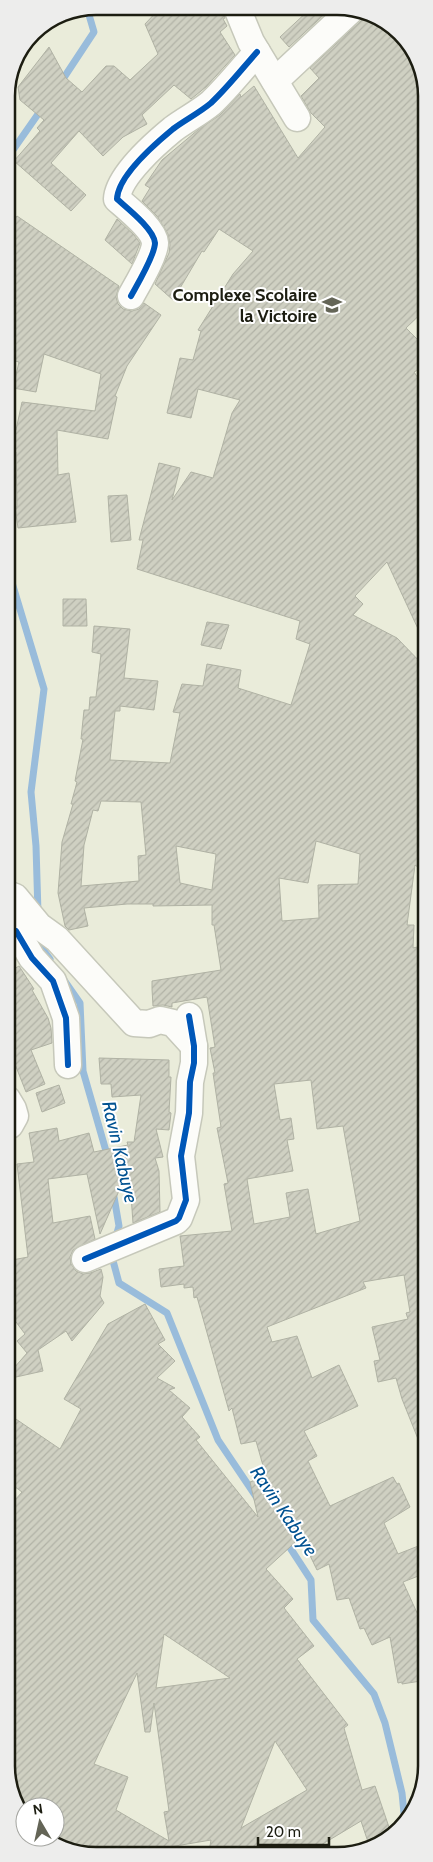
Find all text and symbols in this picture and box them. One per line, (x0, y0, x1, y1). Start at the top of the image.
place label: Complexe Scolaire la Victoire (172, 284, 317, 327)
school or university icon: Complexe Scolaire la Victoire (321, 294, 343, 316)
water label: Ravin Kabuye (97, 1099, 143, 1205)
water label: Ravin Kabuye (245, 1462, 323, 1561)
north arrow (15, 1797, 65, 1847)
text: N (32, 1799, 44, 1819)
scale bar (258, 1814, 329, 1846)
text: 20 m (266, 1823, 301, 1841)

